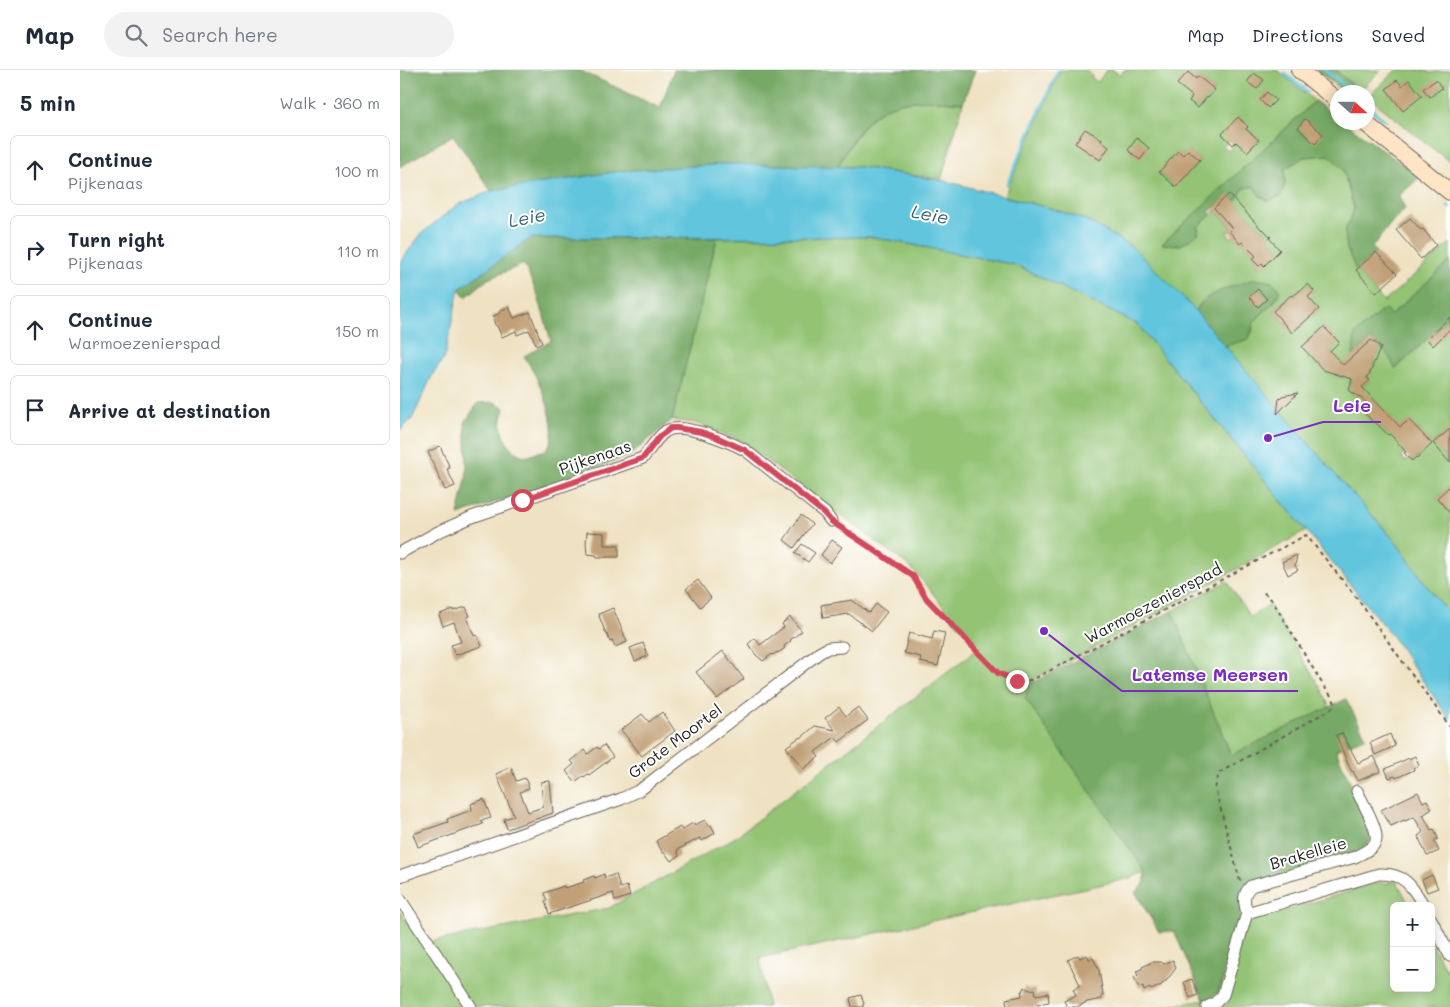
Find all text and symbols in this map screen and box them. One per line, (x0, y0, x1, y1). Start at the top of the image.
search box (104, 12, 454, 57)
text: Map (25, 19, 74, 50)
icon: search (122, 21, 150, 49)
text: Search here (162, 22, 278, 47)
text: Map (1187, 23, 1224, 47)
text: Directions (1252, 23, 1344, 47)
text: Saved (1372, 23, 1425, 47)
north arrow (1330, 85, 1375, 130)
text: 5 min (20, 89, 76, 116)
text: Walk · 360 m (279, 92, 380, 113)
text: Continue (68, 147, 153, 172)
icon: ahead (21, 156, 49, 184)
text: 100 m (334, 160, 379, 181)
text: Pijkenaas (68, 172, 143, 193)
water label: Leie (910, 199, 951, 229)
water label: Leie (506, 202, 547, 232)
text: Turn right (68, 227, 165, 252)
icon: right (21, 236, 49, 264)
text: 110 m (337, 240, 379, 261)
text: Pijkenaas (68, 252, 143, 273)
text: Continue (68, 307, 153, 332)
icon: ahead (21, 316, 49, 344)
text: 150 m (335, 320, 379, 341)
text: Warmoezenierspad (68, 332, 220, 353)
callout: Leie (1323, 389, 1381, 422)
text: Leie (1333, 393, 1371, 417)
icon: arrive (21, 396, 49, 424)
text: Arrive at destination (68, 398, 271, 423)
street label: Pijkenaas (556, 434, 634, 479)
route start (511, 489, 534, 512)
street label: Warmoezenierspad (1081, 558, 1225, 648)
callout: Latemse Meersen (1122, 658, 1298, 691)
text: Latemse Meersen (1132, 662, 1288, 686)
route end (1006, 670, 1029, 693)
street label: Grote Moortel (624, 698, 726, 783)
street label: Brakelleie (1267, 832, 1349, 874)
map controls (1390, 902, 1435, 992)
button: + (1390, 902, 1435, 947)
button: − (1390, 947, 1435, 992)

